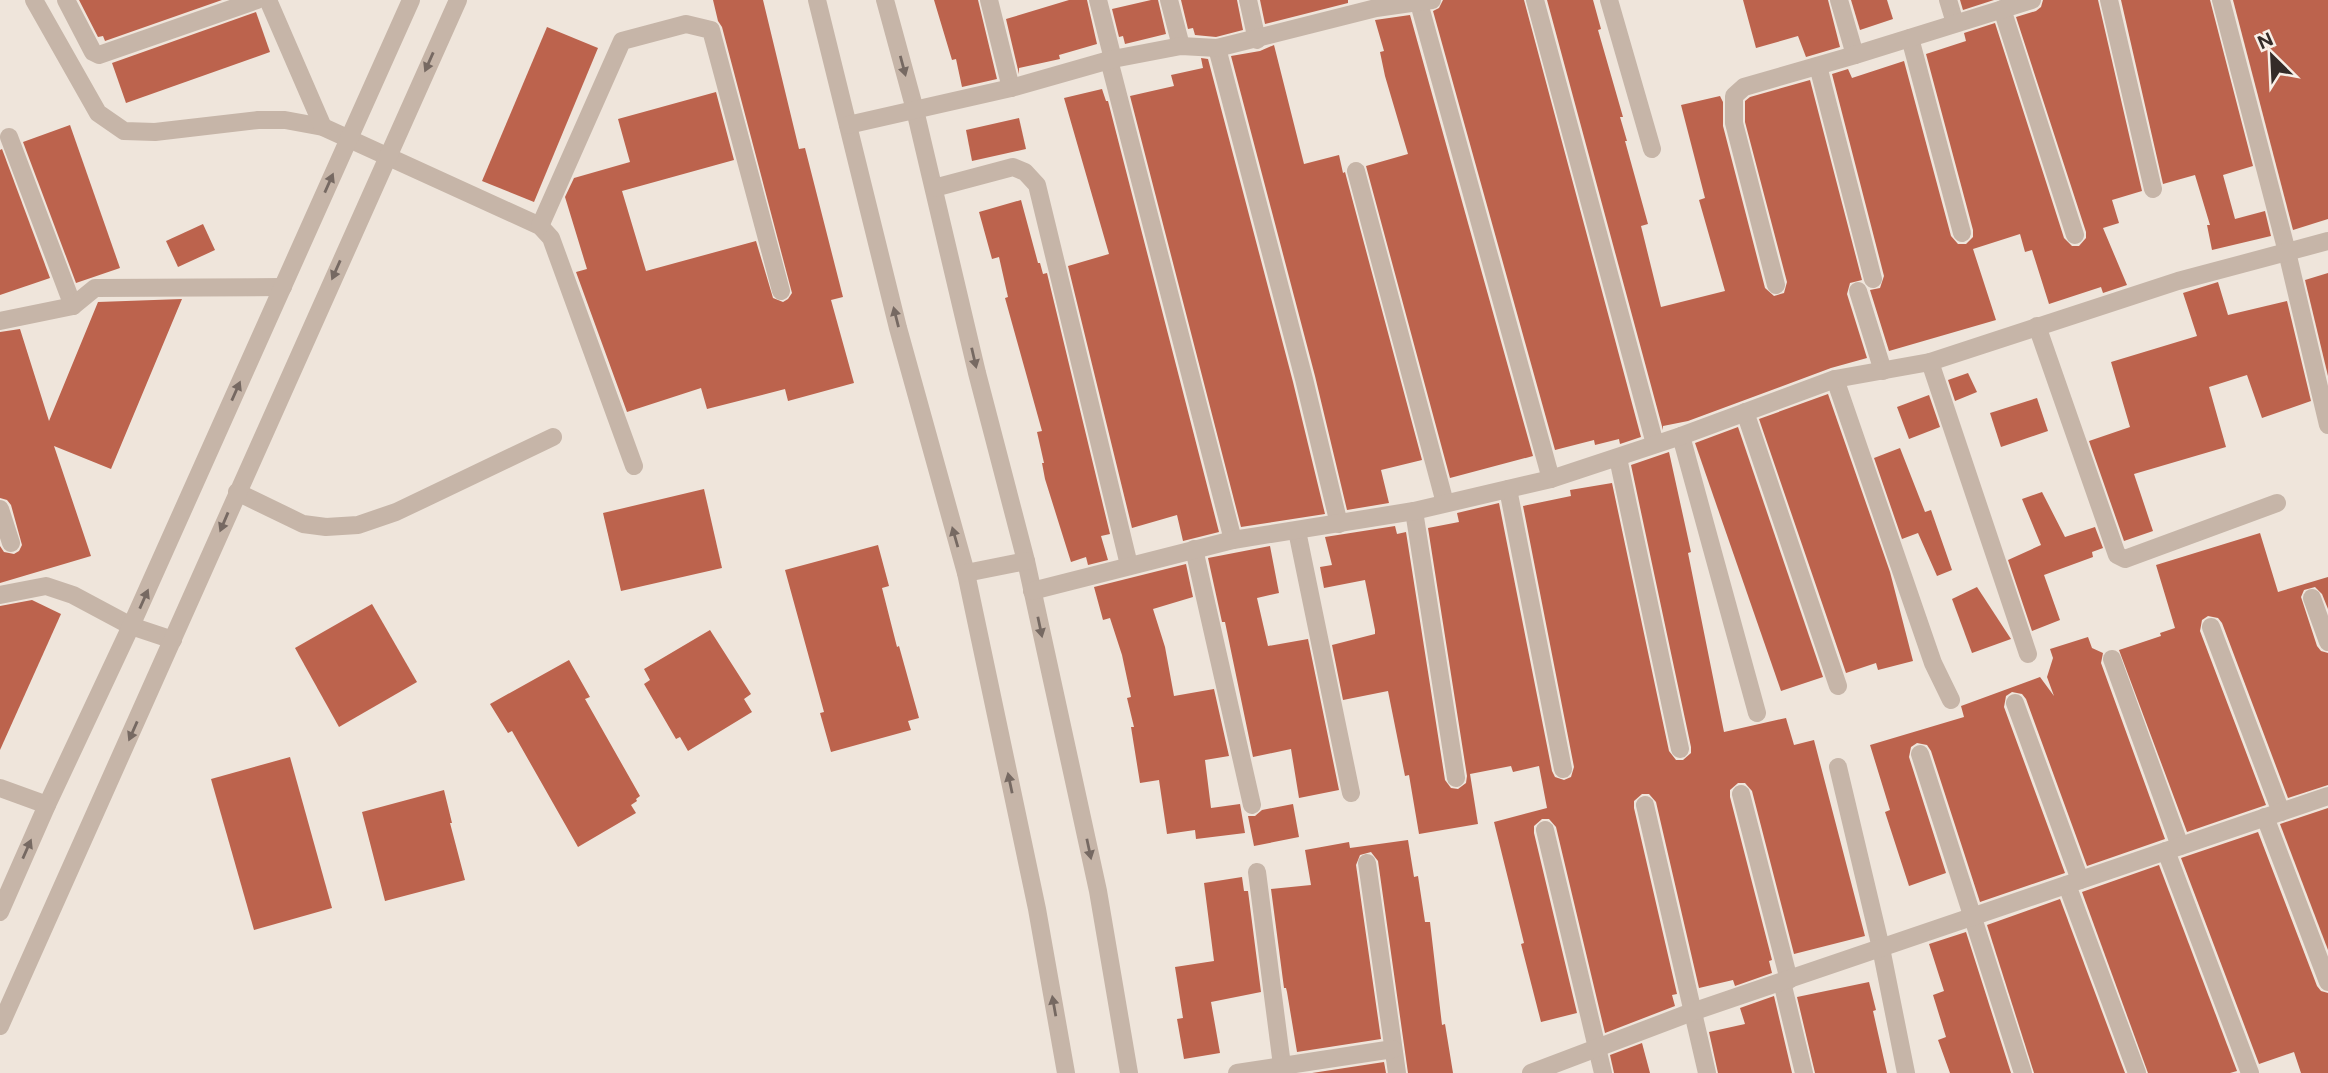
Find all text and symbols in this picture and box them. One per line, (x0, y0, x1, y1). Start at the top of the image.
north arrow (2237, 21, 2307, 91)
text: N (2254, 27, 2277, 54)
one-way arrow (423, 52, 435, 72)
one-way arrow (898, 55, 909, 77)
one-way arrow (323, 173, 335, 193)
one-way arrow (330, 259, 341, 280)
one-way arrow (890, 306, 901, 328)
one-way arrow (968, 347, 979, 369)
one-way arrow (230, 381, 242, 401)
one-way arrow (218, 512, 229, 533)
one-way arrow (950, 526, 960, 547)
one-way arrow (139, 588, 150, 609)
one-way arrow (1035, 616, 1046, 638)
one-way arrow (127, 721, 139, 741)
one-way arrow (1004, 772, 1015, 794)
one-way arrow (1084, 838, 1095, 860)
one-way arrow (22, 839, 33, 860)
one-way arrow (1048, 995, 1059, 1017)

